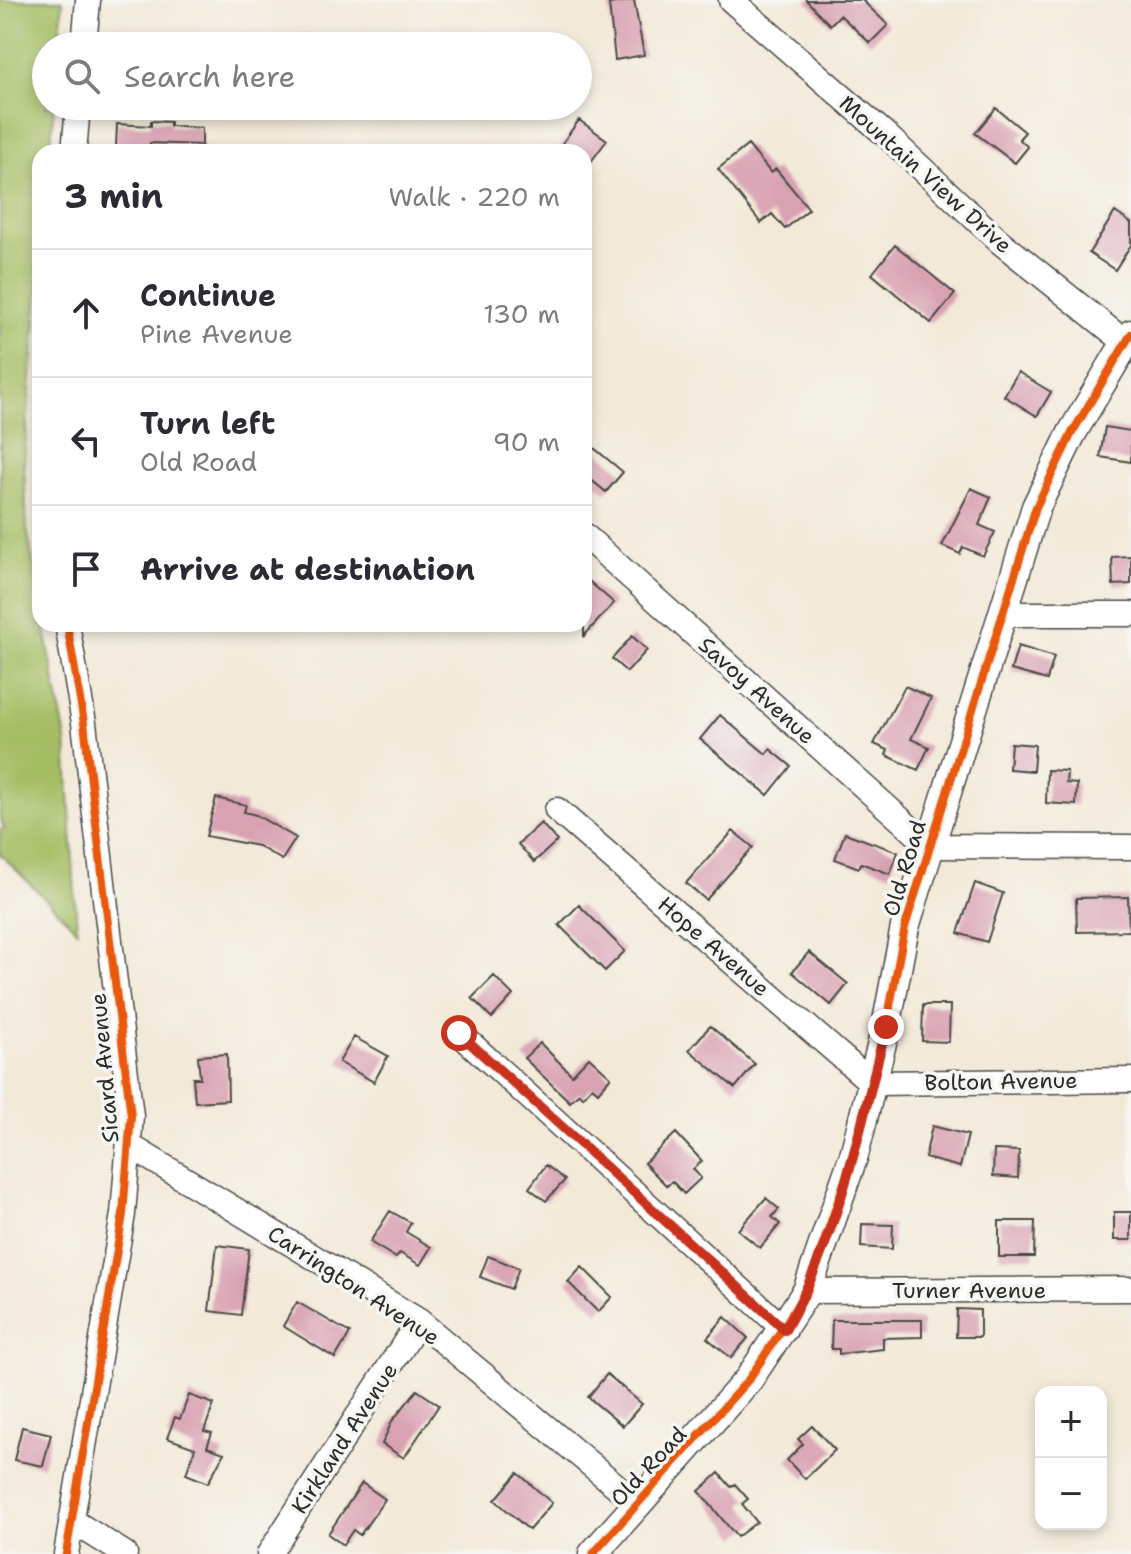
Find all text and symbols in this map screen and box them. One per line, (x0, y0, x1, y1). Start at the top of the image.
search box (32, 32, 592, 120)
icon: search (60, 54, 104, 98)
text: Search here (124, 56, 295, 97)
street label: Mountain View Drive (833, 89, 1018, 260)
text: 3 min (64, 173, 163, 219)
text: Walk · 220 m (388, 179, 560, 214)
text: Continue (140, 275, 276, 316)
icon: ahead (64, 291, 108, 335)
text: 130 m (483, 296, 560, 331)
text: Pine Avenue (140, 316, 293, 351)
text: Turn left (140, 403, 275, 444)
icon: left (64, 419, 108, 463)
text: 90 m (493, 424, 560, 459)
text: Old Road (140, 444, 257, 479)
icon: arrive (64, 547, 108, 591)
text: Arrive at destination (140, 549, 475, 590)
street label: Savoy Avenue (692, 630, 821, 750)
street label: Old Road (876, 816, 933, 920)
street label: Hope Avenue (652, 890, 776, 1003)
street label: Sicard Avenue (83, 992, 126, 1144)
route end (868, 1009, 904, 1045)
route start (441, 1015, 477, 1051)
street label: Bolton Avenue (924, 1066, 1078, 1097)
street label: Carrington Avenue (262, 1219, 445, 1352)
street label: Turner Avenue (892, 1276, 1046, 1305)
street label: Kirkland Avenue (285, 1357, 404, 1519)
map controls (1035, 1386, 1107, 1530)
button: + (1035, 1386, 1107, 1458)
street label: Old Road (604, 1420, 693, 1512)
button: − (1035, 1458, 1107, 1530)

